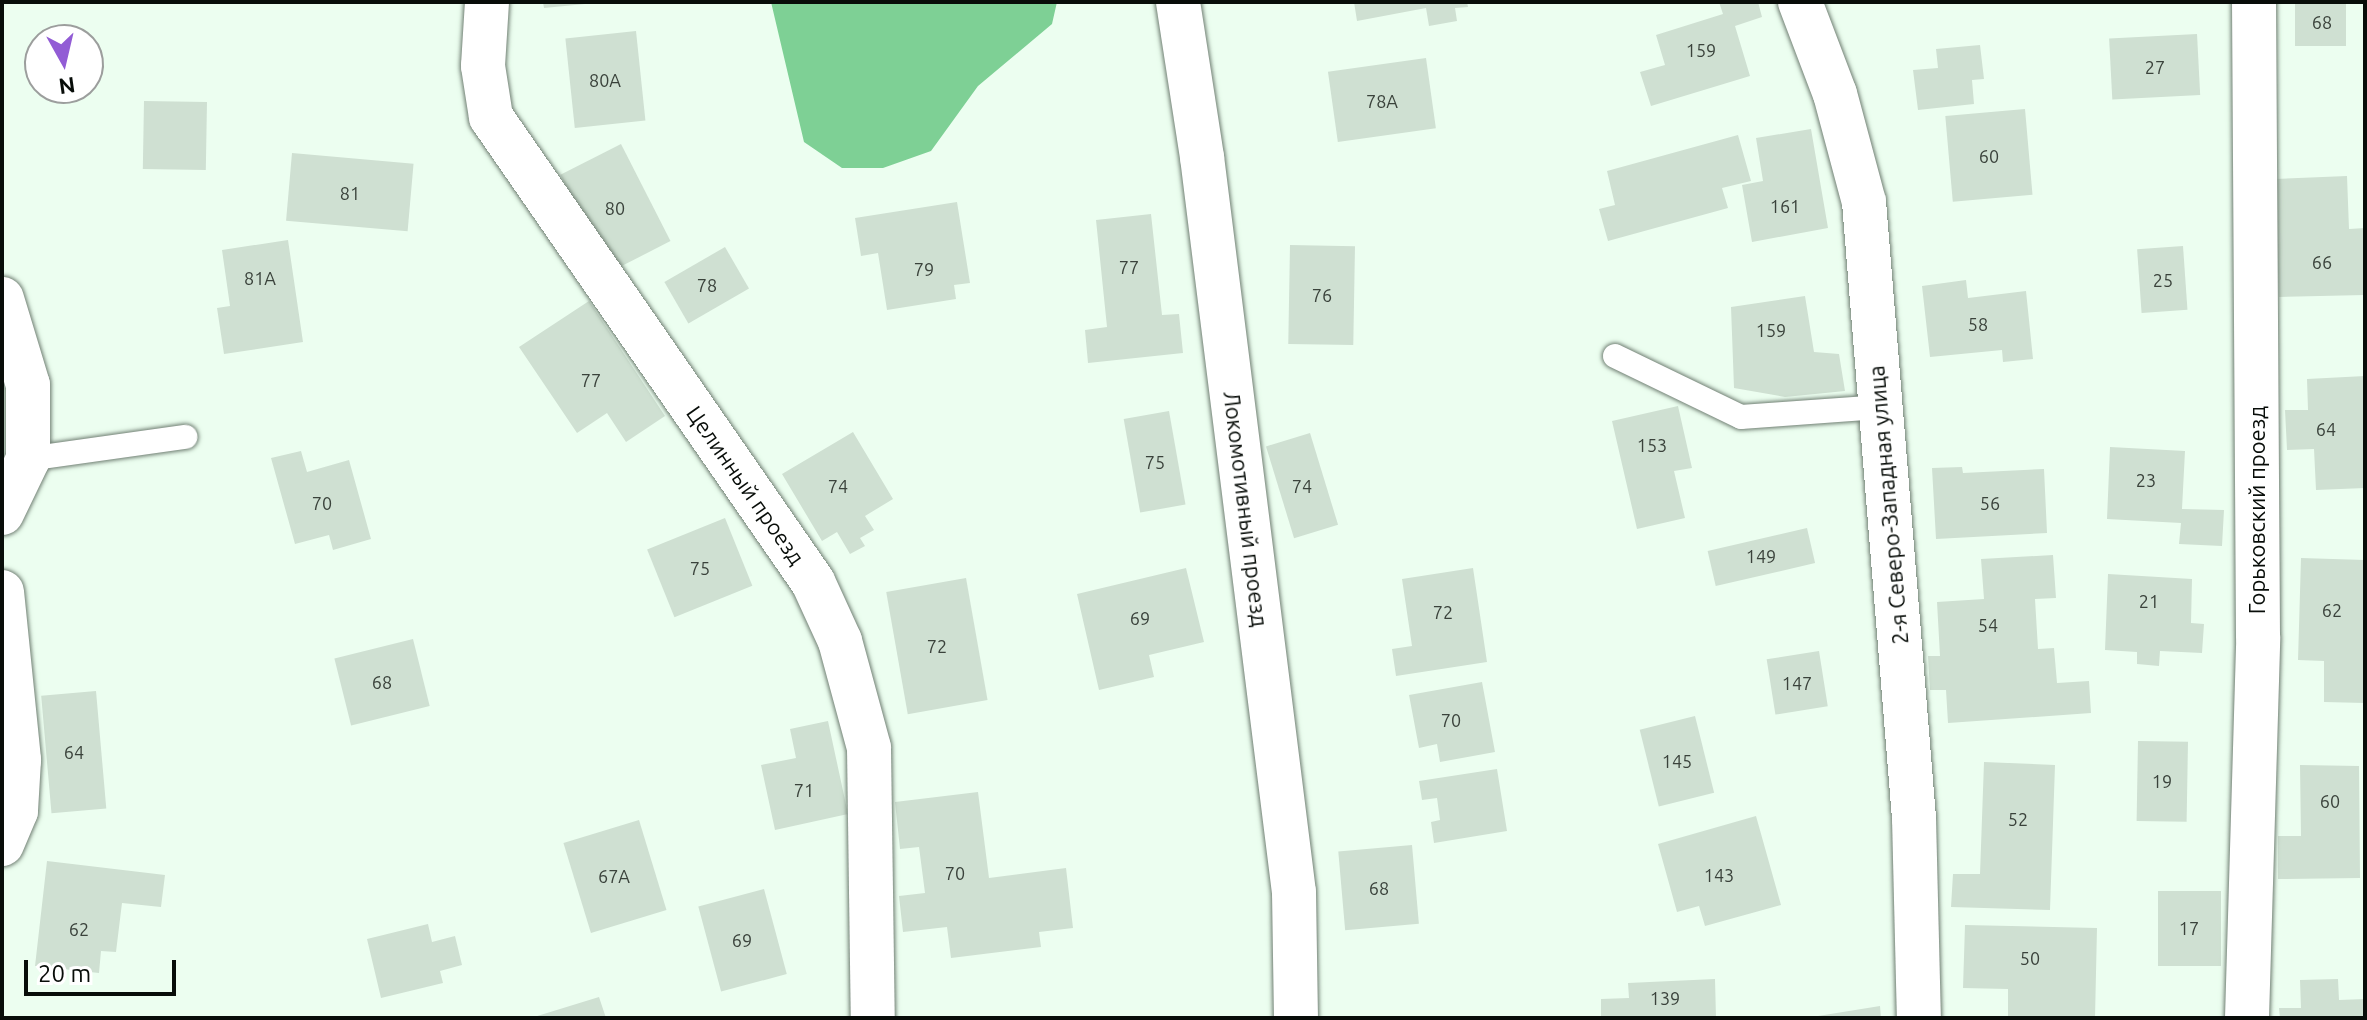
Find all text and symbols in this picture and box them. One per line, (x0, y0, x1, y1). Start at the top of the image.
house number: 68 (2312, 11, 2332, 33)
north arrow (24, 24, 104, 104)
house number: 159 (1686, 39, 1716, 61)
house number: 27 (2145, 56, 2165, 78)
house number: 80А (589, 69, 621, 91)
text: N (57, 73, 77, 100)
house number: 78А (1366, 90, 1398, 112)
house number: 60 (1979, 145, 1999, 167)
house number: 81 (340, 182, 360, 204)
house number: 161 (1770, 195, 1800, 217)
house number: 80 (605, 197, 625, 219)
house number: 66 (2312, 251, 2332, 273)
house number: 77 (1119, 256, 1139, 278)
house number: 79 (914, 258, 934, 280)
house number: 81А (244, 267, 276, 289)
house number: 25 (2153, 269, 2173, 291)
house number: 78 (697, 274, 717, 296)
house number: 76 (1312, 284, 1332, 306)
house number: 58 (1968, 313, 1988, 335)
house number: 159 (1756, 319, 1786, 341)
street label: 2-я Северо-Западная улица (1863, 364, 1913, 646)
house number: 77 (581, 369, 601, 391)
street label: Локомотивный проезд (1218, 390, 1274, 628)
street label: Целинный проезд (681, 401, 811, 569)
street label: Горьковский проезд (2244, 406, 2270, 614)
house number: 64 (2316, 418, 2336, 440)
house number: 153 (1637, 434, 1667, 456)
house number: 75 (1145, 451, 1165, 473)
house number: 23 (2136, 469, 2156, 491)
house number: 74 (828, 475, 848, 497)
house number: 74 (1292, 475, 1312, 497)
house number: 70 (312, 492, 332, 514)
house number: 56 (1980, 492, 2000, 514)
house number: 149 (1746, 545, 1776, 567)
house number: 75 (690, 557, 710, 579)
house number: 21 (2139, 590, 2159, 612)
house number: 62 (2322, 599, 2342, 621)
house number: 72 (1433, 601, 1453, 623)
house number: 69 (1130, 607, 1150, 629)
house number: 54 (1978, 614, 1998, 636)
house number: 72 (927, 635, 947, 657)
house number: 68 (372, 671, 392, 693)
house number: 147 (1782, 672, 1812, 694)
house number: 70 (1441, 709, 1461, 731)
house number: 64 (64, 741, 84, 763)
house number: 145 (1662, 750, 1692, 772)
house number: 19 (2152, 770, 2172, 792)
house number: 71 (794, 779, 814, 801)
house number: 60 (2320, 790, 2340, 812)
house number: 52 (2008, 808, 2028, 830)
house number: 70 (945, 862, 965, 884)
house number: 143 (1704, 864, 1734, 886)
house number: 67А (598, 865, 630, 887)
house number: 68 (1369, 877, 1389, 899)
house number: 17 (2179, 917, 2199, 939)
house number: 62 (69, 918, 89, 940)
house number: 69 (732, 929, 752, 951)
scale bar (28, 944, 180, 994)
house number: 50 (2020, 947, 2040, 969)
text: 20 m (38, 960, 91, 987)
house number: 139 (1650, 987, 1680, 1009)

